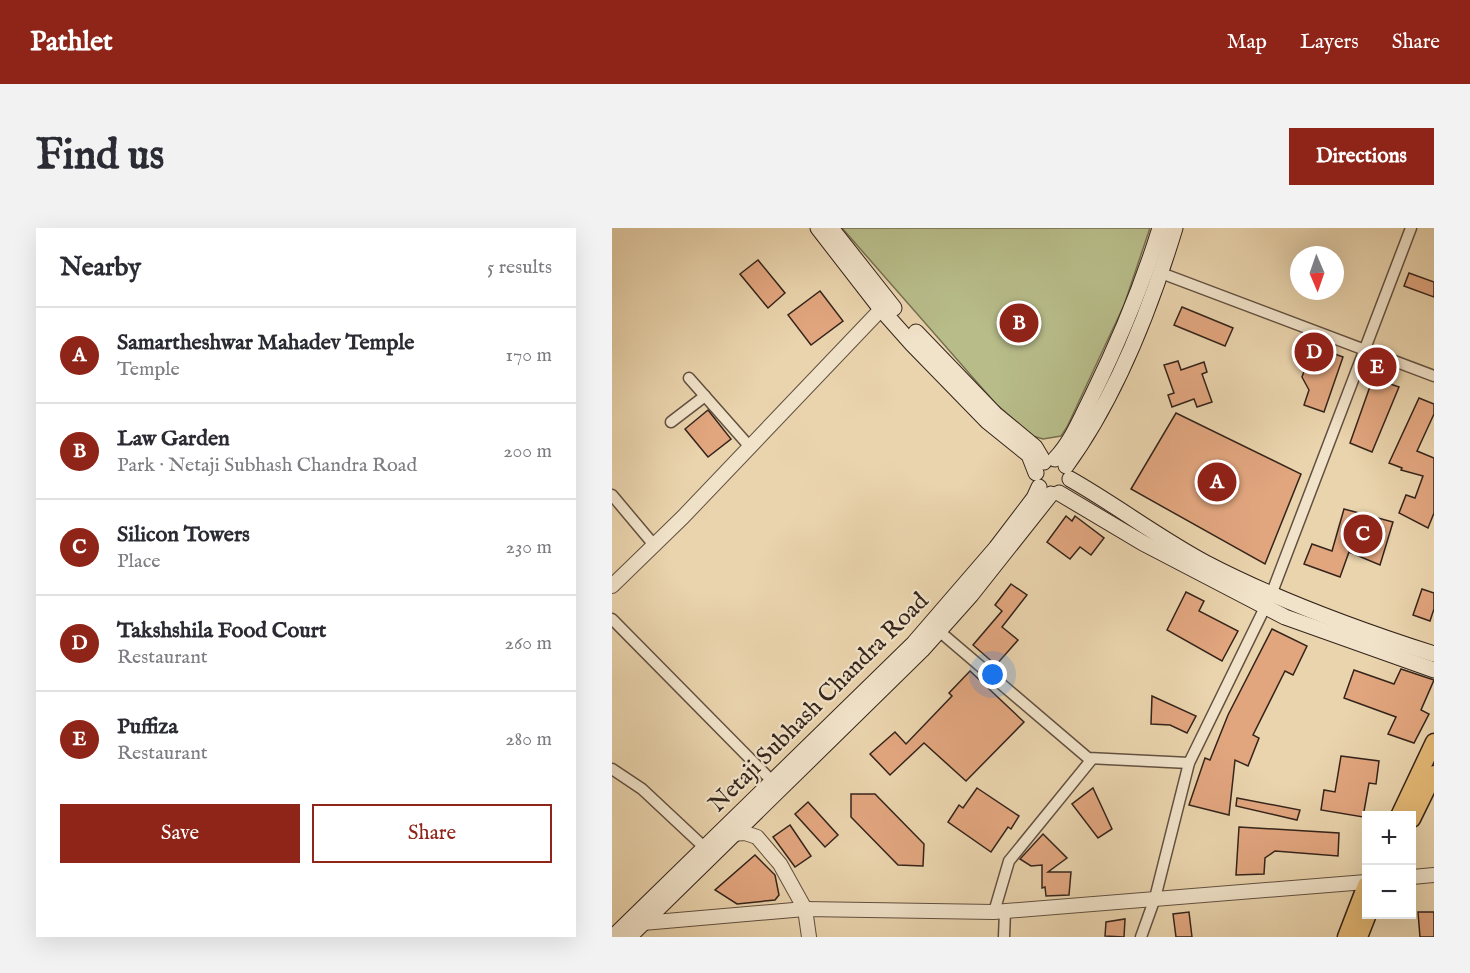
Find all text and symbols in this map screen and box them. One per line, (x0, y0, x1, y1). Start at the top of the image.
text: Pathlet (30, 25, 113, 60)
text: Map (1227, 29, 1267, 56)
text: Layers (1300, 29, 1359, 56)
text: Share (1392, 29, 1440, 56)
button: Directions (1289, 128, 1434, 185)
text: Find us (36, 130, 164, 183)
north arrow (1290, 246, 1344, 300)
text: Nearby (60, 251, 141, 284)
text: 5 results (487, 255, 552, 280)
pin: B (1000, 300, 1038, 346)
text: Samartheshwar Mahadev Temple (117, 329, 414, 357)
pin: D (1294, 330, 1334, 374)
text: A (73, 343, 86, 368)
text: 170 m (506, 343, 552, 368)
pin: E (1358, 344, 1396, 390)
text: Temple (117, 357, 180, 382)
text: Law Garden (117, 425, 230, 453)
text: B (73, 439, 86, 464)
text: 200 m (503, 439, 552, 464)
text: Park · Netaji Subhash Chandra Road (117, 453, 417, 478)
pin: A (1198, 460, 1236, 504)
pin: C (1344, 512, 1383, 556)
text: Silicon Towers (117, 521, 250, 549)
text: C (72, 535, 87, 560)
text: 230 m (506, 535, 552, 560)
text: Place (117, 549, 160, 574)
street label: Netaji Subhash Chandra Road (702, 586, 936, 820)
text: Takshshila Food Court (117, 617, 326, 645)
text: D (71, 631, 88, 656)
text: 260 m (505, 631, 552, 656)
text: Restaurant (117, 645, 208, 670)
your location (978, 660, 1007, 689)
text: Puffiza (117, 713, 178, 741)
text: E (73, 727, 86, 752)
text: 280 m (505, 727, 552, 752)
text: Restaurant (117, 741, 208, 766)
button: Save (60, 804, 300, 863)
button: Share (312, 804, 552, 863)
map controls (1362, 811, 1416, 919)
button: + (1362, 811, 1416, 865)
button: − (1362, 865, 1416, 919)

